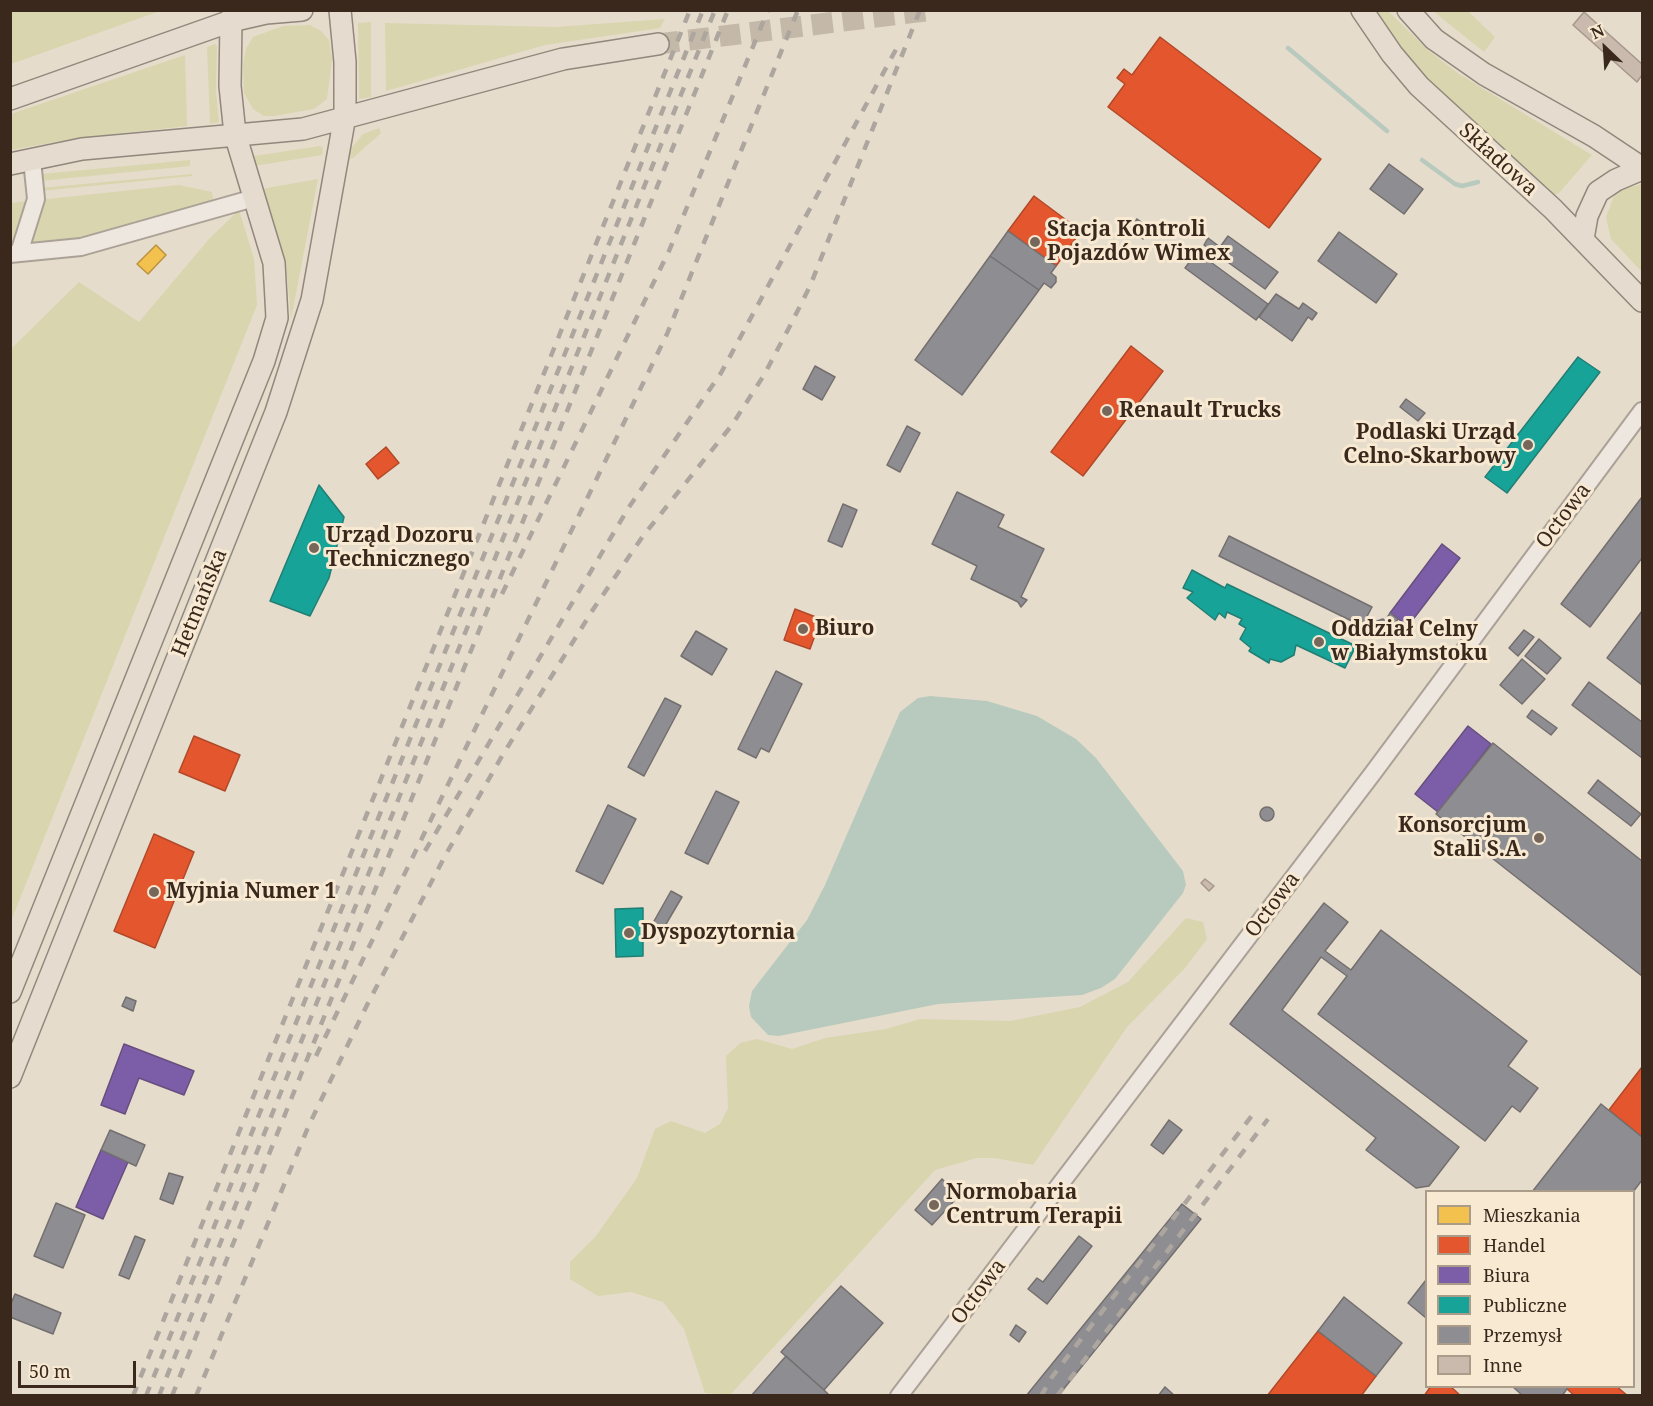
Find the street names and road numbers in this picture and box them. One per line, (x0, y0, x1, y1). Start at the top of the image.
street label: Składowa (1453, 118, 1543, 202)
street label: Octowa (1531, 478, 1597, 554)
street label: Hetmańska (167, 545, 233, 661)
street label: Octowa (1240, 867, 1306, 943)
street label: Octowa (946, 1254, 1012, 1330)

